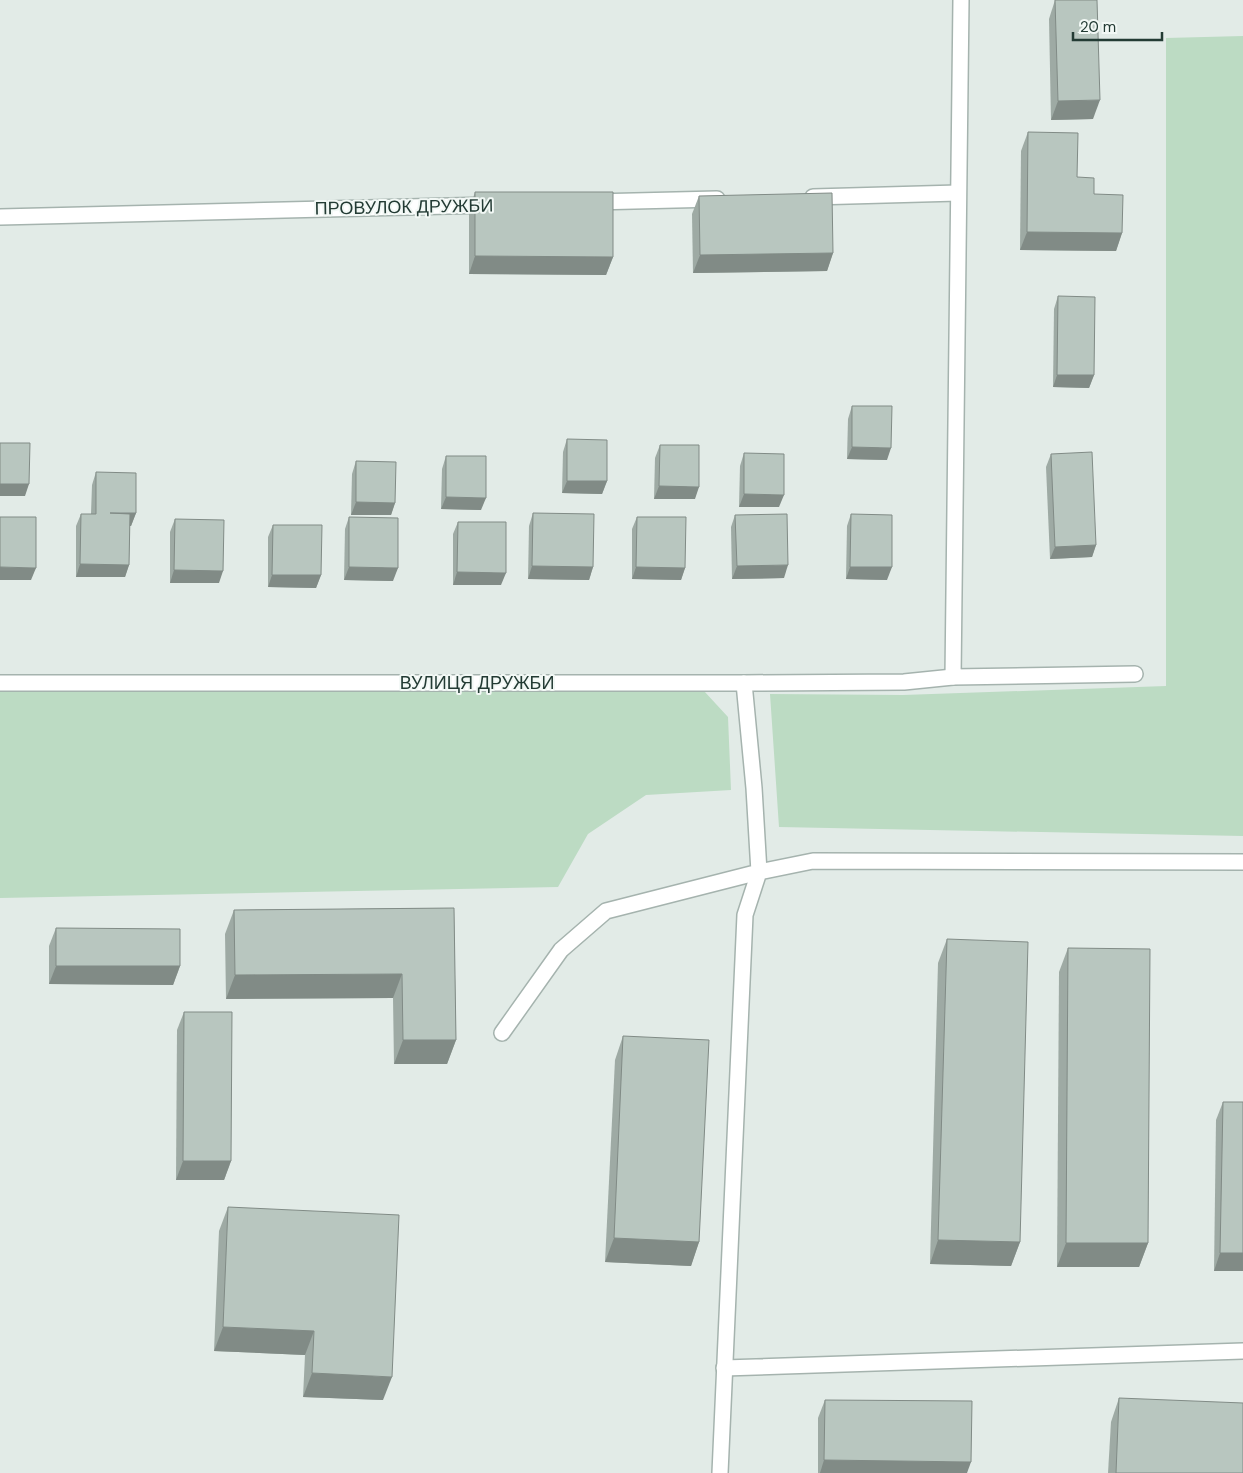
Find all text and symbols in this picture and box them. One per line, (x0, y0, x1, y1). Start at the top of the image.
scale bar (1073, 10, 1162, 42)
text: 20 m (1080, 17, 1116, 37)
street label: ПРОВУЛОК ДРУЖБИ (315, 193, 493, 221)
street label: ВУЛИЦЯ ДРУЖБИ (400, 671, 554, 695)

